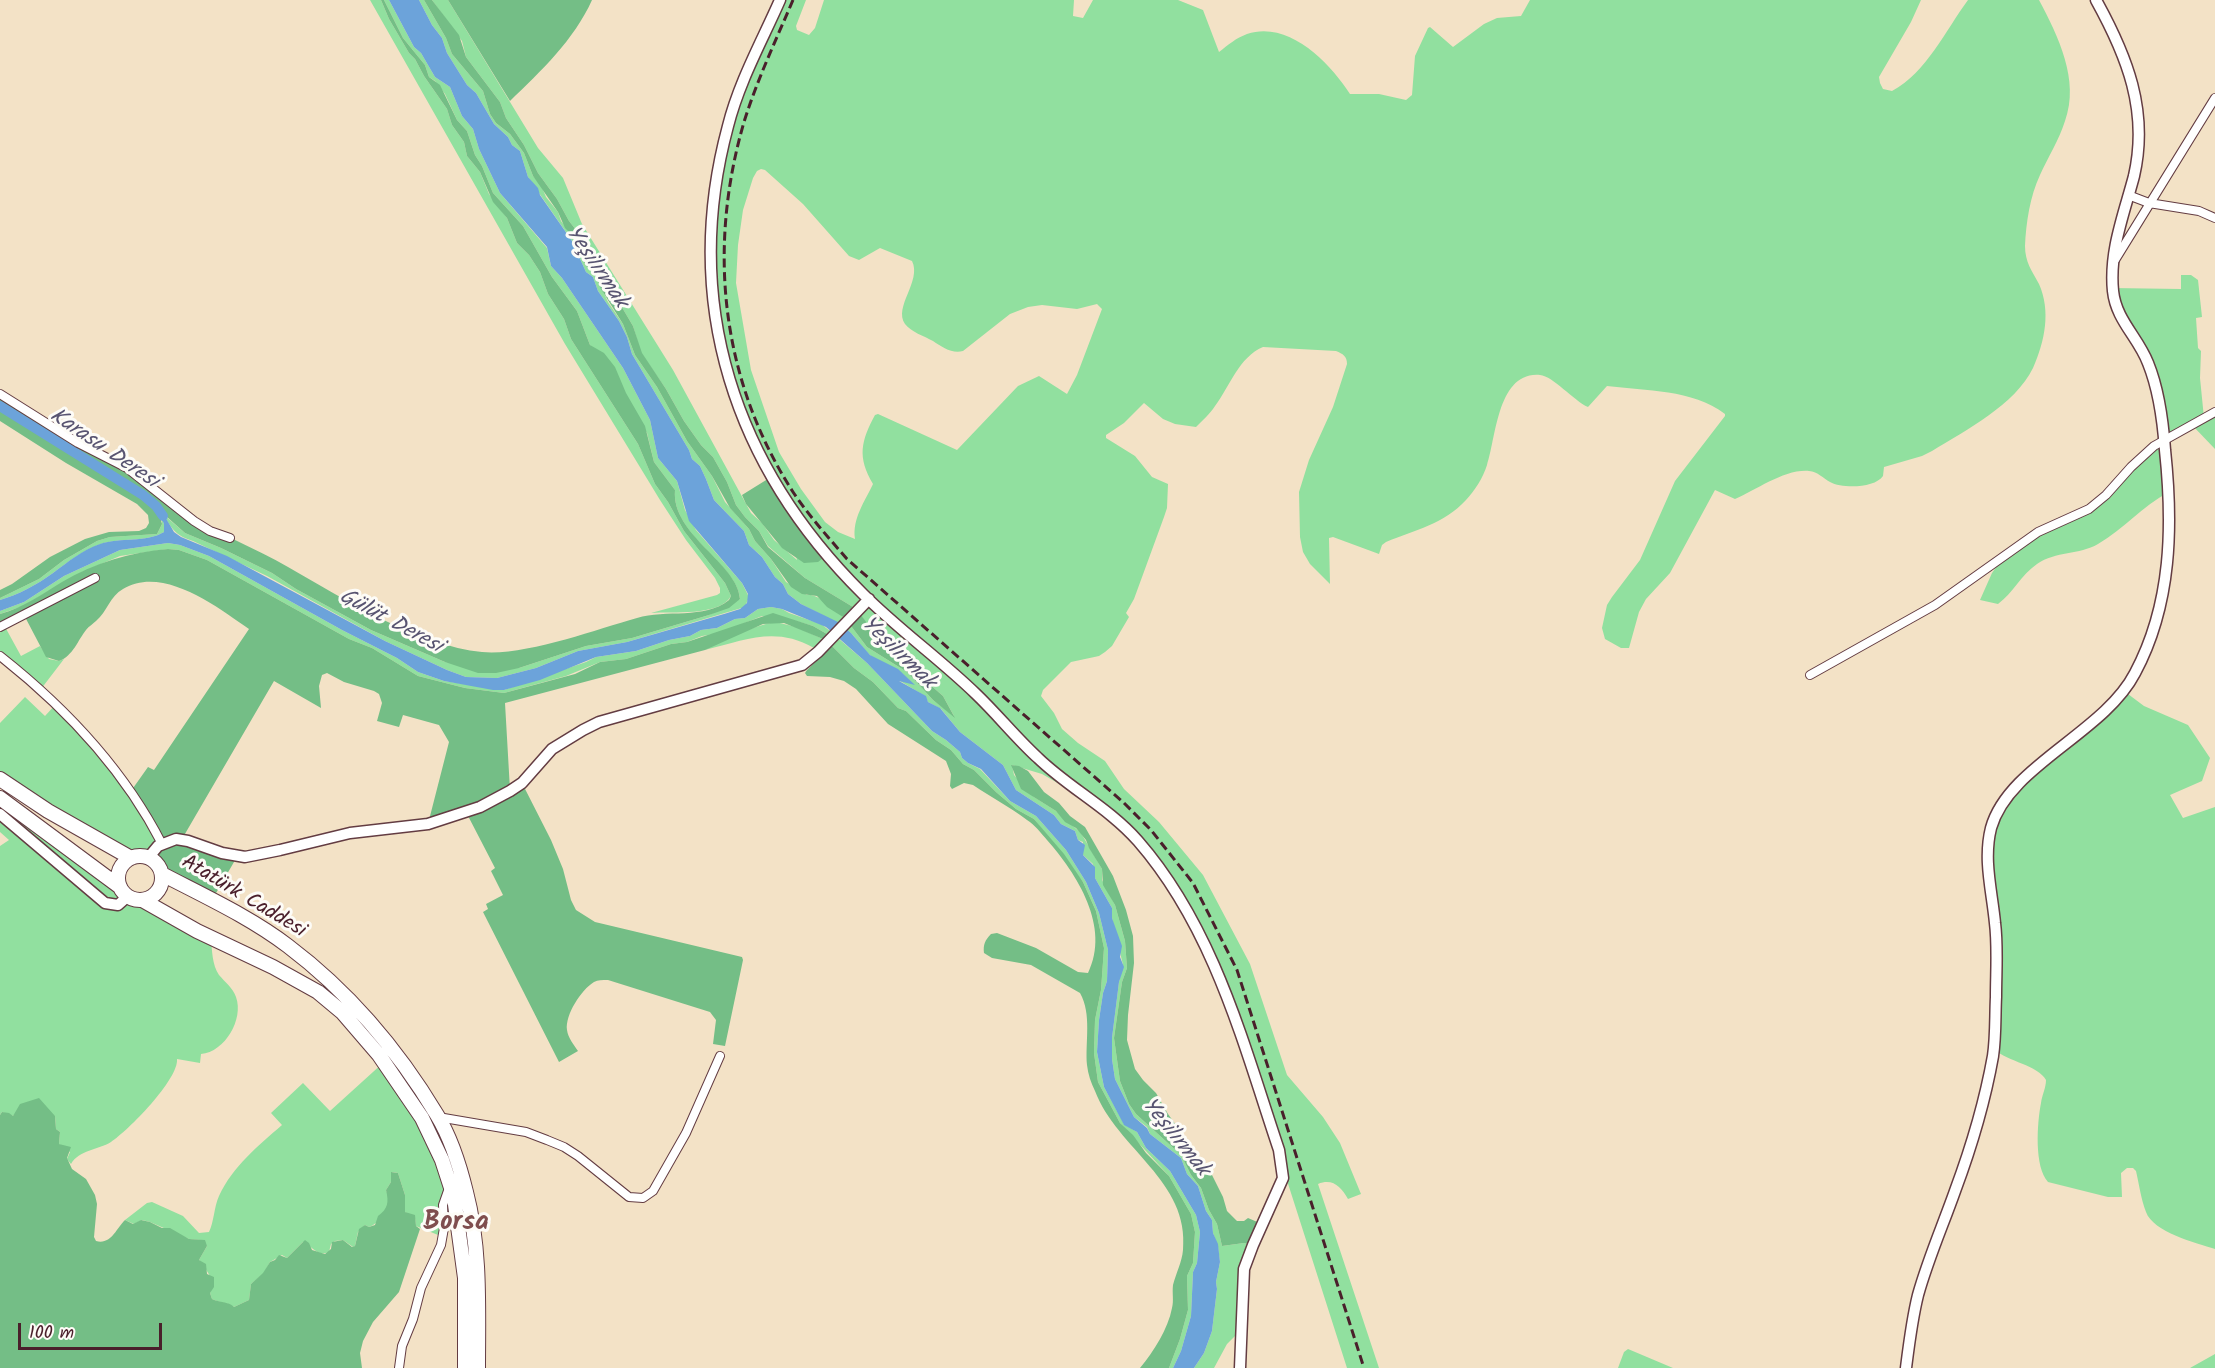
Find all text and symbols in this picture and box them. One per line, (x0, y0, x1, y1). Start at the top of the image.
water label: Yeşilırmak (558, 222, 632, 314)
water label: Karasu Deresi (44, 404, 162, 496)
water label: Gülüt Deresi (334, 585, 446, 661)
water label: Yeşilırmak (854, 612, 940, 696)
street label: Atatürk Caddesi (176, 851, 310, 945)
water label: Yeşilırmak (1134, 1093, 1214, 1183)
district label: Borsa (423, 1208, 489, 1240)
scale bar (21, 1311, 165, 1349)
text: 100 m (29, 1319, 74, 1348)

